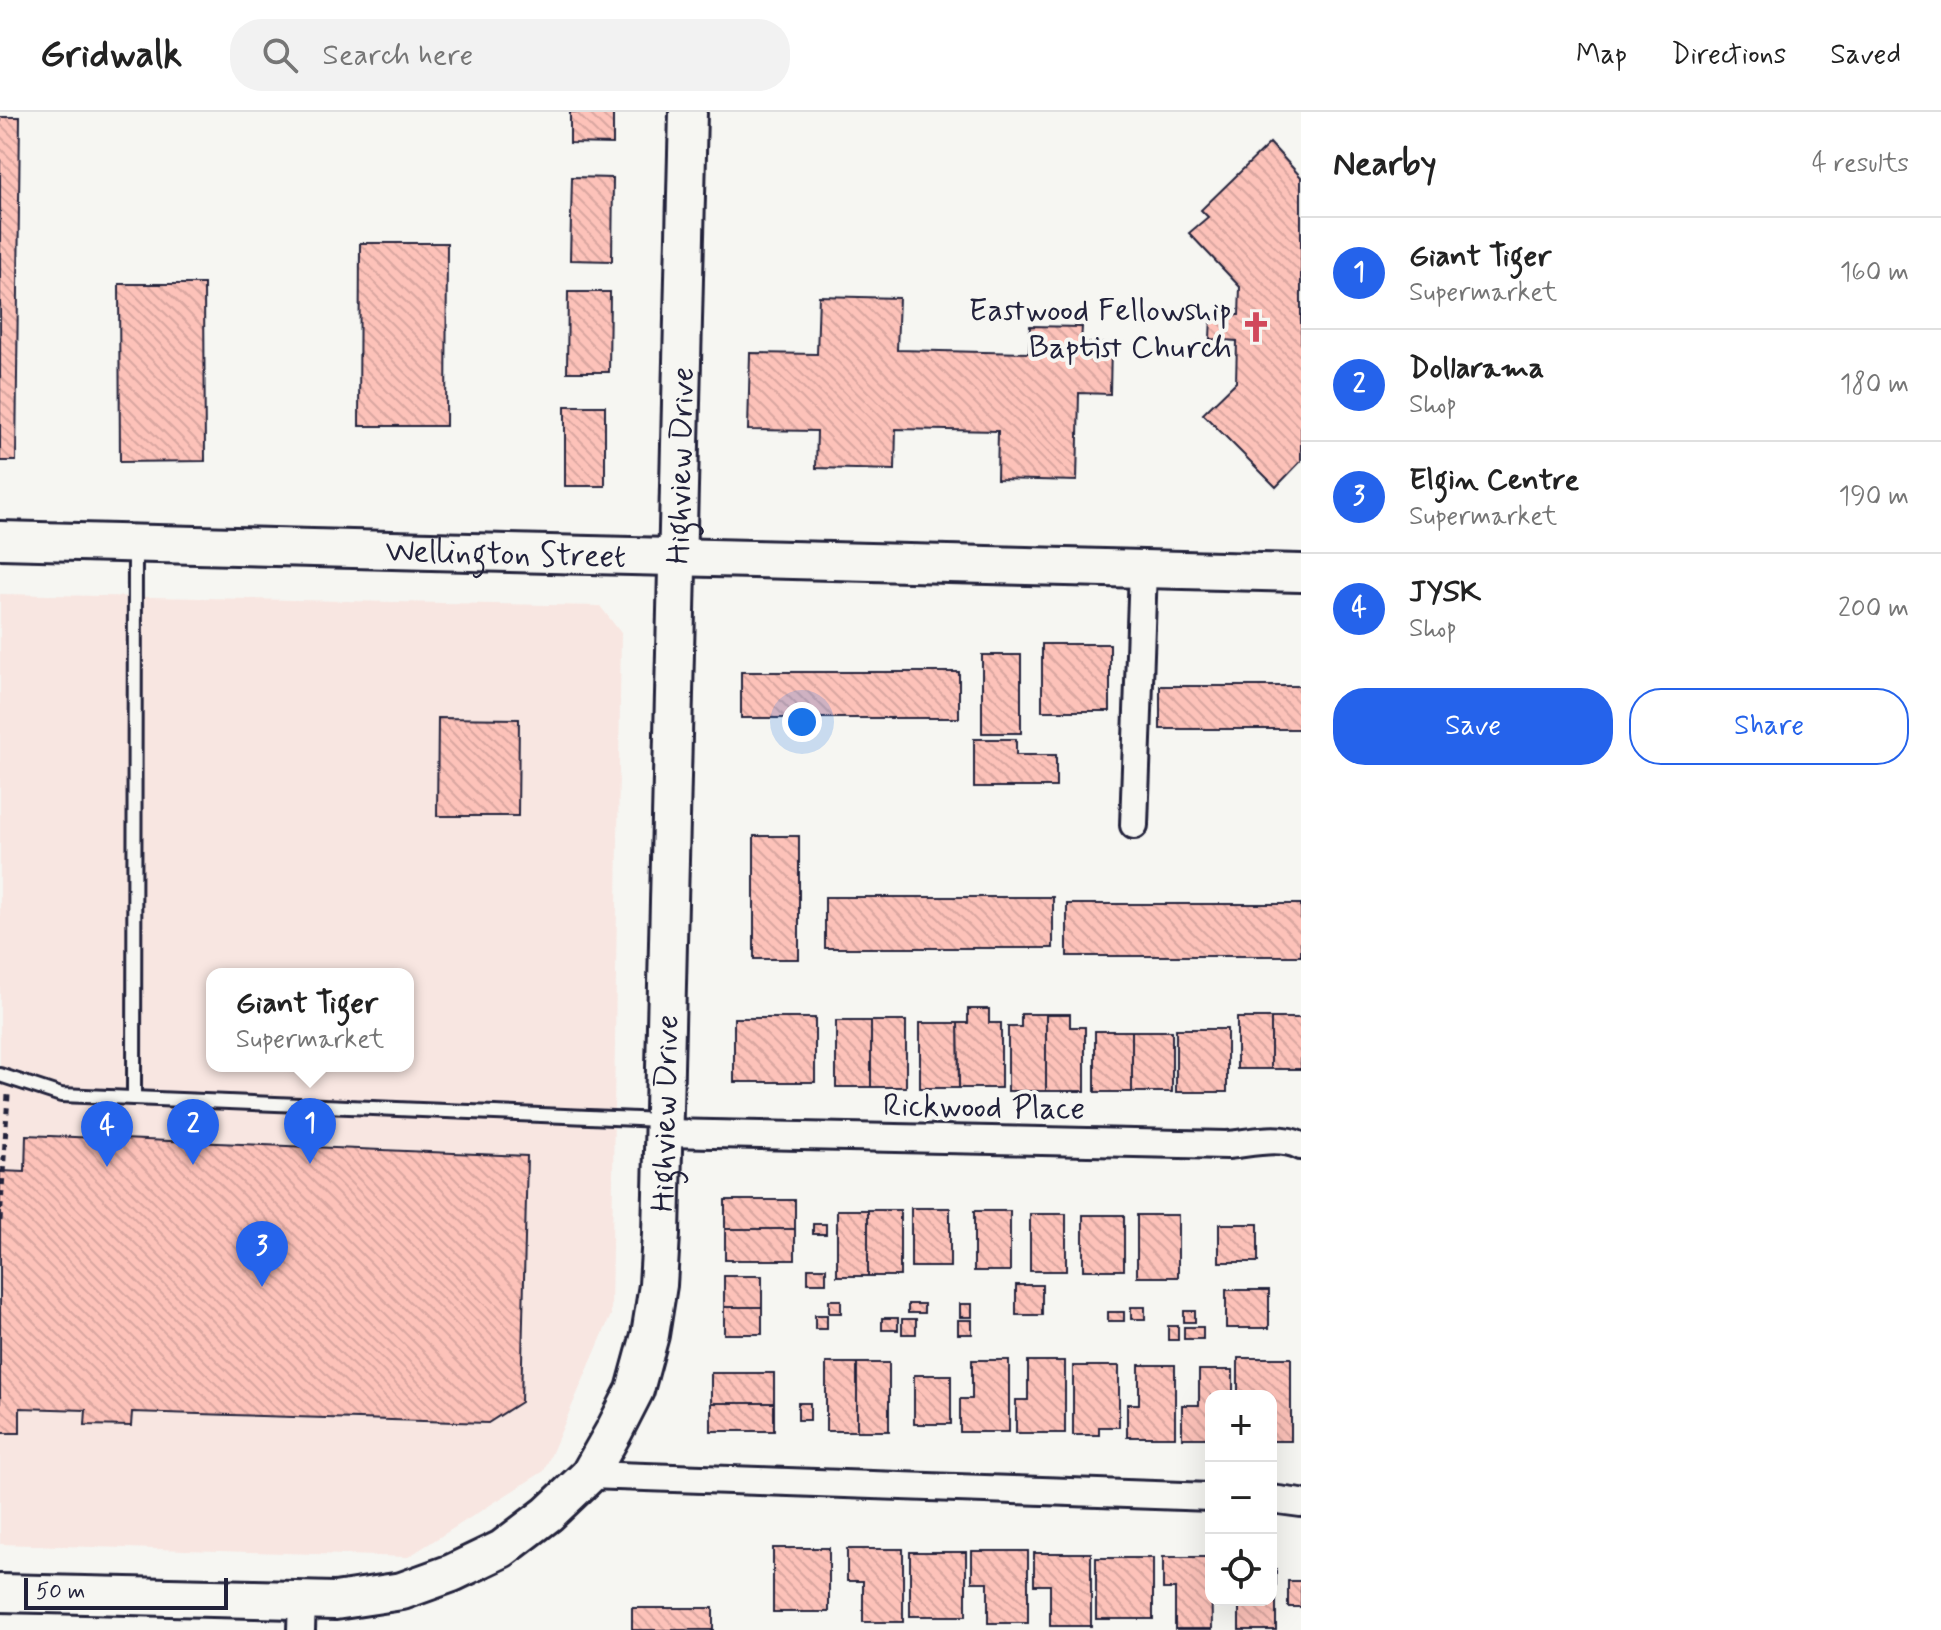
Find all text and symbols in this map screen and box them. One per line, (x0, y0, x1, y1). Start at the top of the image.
search box (230, 19, 790, 91)
text: Gridwalk (40, 31, 182, 80)
icon: search (258, 33, 302, 77)
text: Search here (322, 36, 473, 75)
text: Map (1576, 37, 1627, 74)
text: Directions (1671, 37, 1786, 74)
text: Saved (1830, 37, 1901, 74)
text: Nearby (1333, 142, 1437, 187)
text: 4 results (1812, 147, 1909, 181)
text: Giant Tiger (1409, 237, 1551, 276)
text: 1 (1353, 256, 1365, 290)
text: 160 m (1840, 256, 1909, 290)
text: Supermarket (1409, 276, 1557, 310)
place label: Eastwood Fellowship Baptist Church (969, 290, 1232, 369)
church icon: Eastwood Fellowship Baptist Church (1239, 310, 1273, 344)
text: Dollarama (1409, 349, 1544, 388)
street label: Highview Drive (658, 366, 705, 565)
text: 2 (1353, 368, 1365, 402)
text: 180 m (1840, 368, 1909, 402)
text: Shop (1409, 388, 1457, 422)
text: Elgin Centre (1409, 461, 1579, 500)
text: 3 (1353, 480, 1365, 514)
text: 190 m (1839, 480, 1909, 514)
text: Supermarket (1409, 500, 1557, 534)
street label: Wellington Street (385, 531, 627, 579)
text: JYSK (1409, 573, 1481, 612)
text: 4 (1351, 592, 1367, 626)
text: 200 m (1838, 592, 1909, 626)
text: Shop (1409, 612, 1457, 646)
button: Save (1333, 688, 1613, 765)
button: Share (1629, 688, 1909, 765)
your location (782, 702, 822, 742)
popup (206, 968, 414, 1072)
text: Giant Tiger (236, 984, 378, 1023)
street label: Highview Drive (643, 1014, 689, 1213)
text: Supermarket (236, 1023, 384, 1057)
street label: Rickwood Place (882, 1085, 1086, 1131)
pin: 1 (284, 1098, 336, 1164)
pin: 2 (167, 1099, 219, 1165)
pin: 4 (81, 1101, 133, 1167)
pin: 3 (236, 1221, 288, 1287)
map controls (1205, 1390, 1277, 1606)
button: + (1205, 1390, 1277, 1462)
button: − (1205, 1462, 1277, 1534)
button: locate (1205, 1534, 1277, 1606)
scale bar (24, 1574, 228, 1610)
text: 50 m (36, 1578, 85, 1606)

